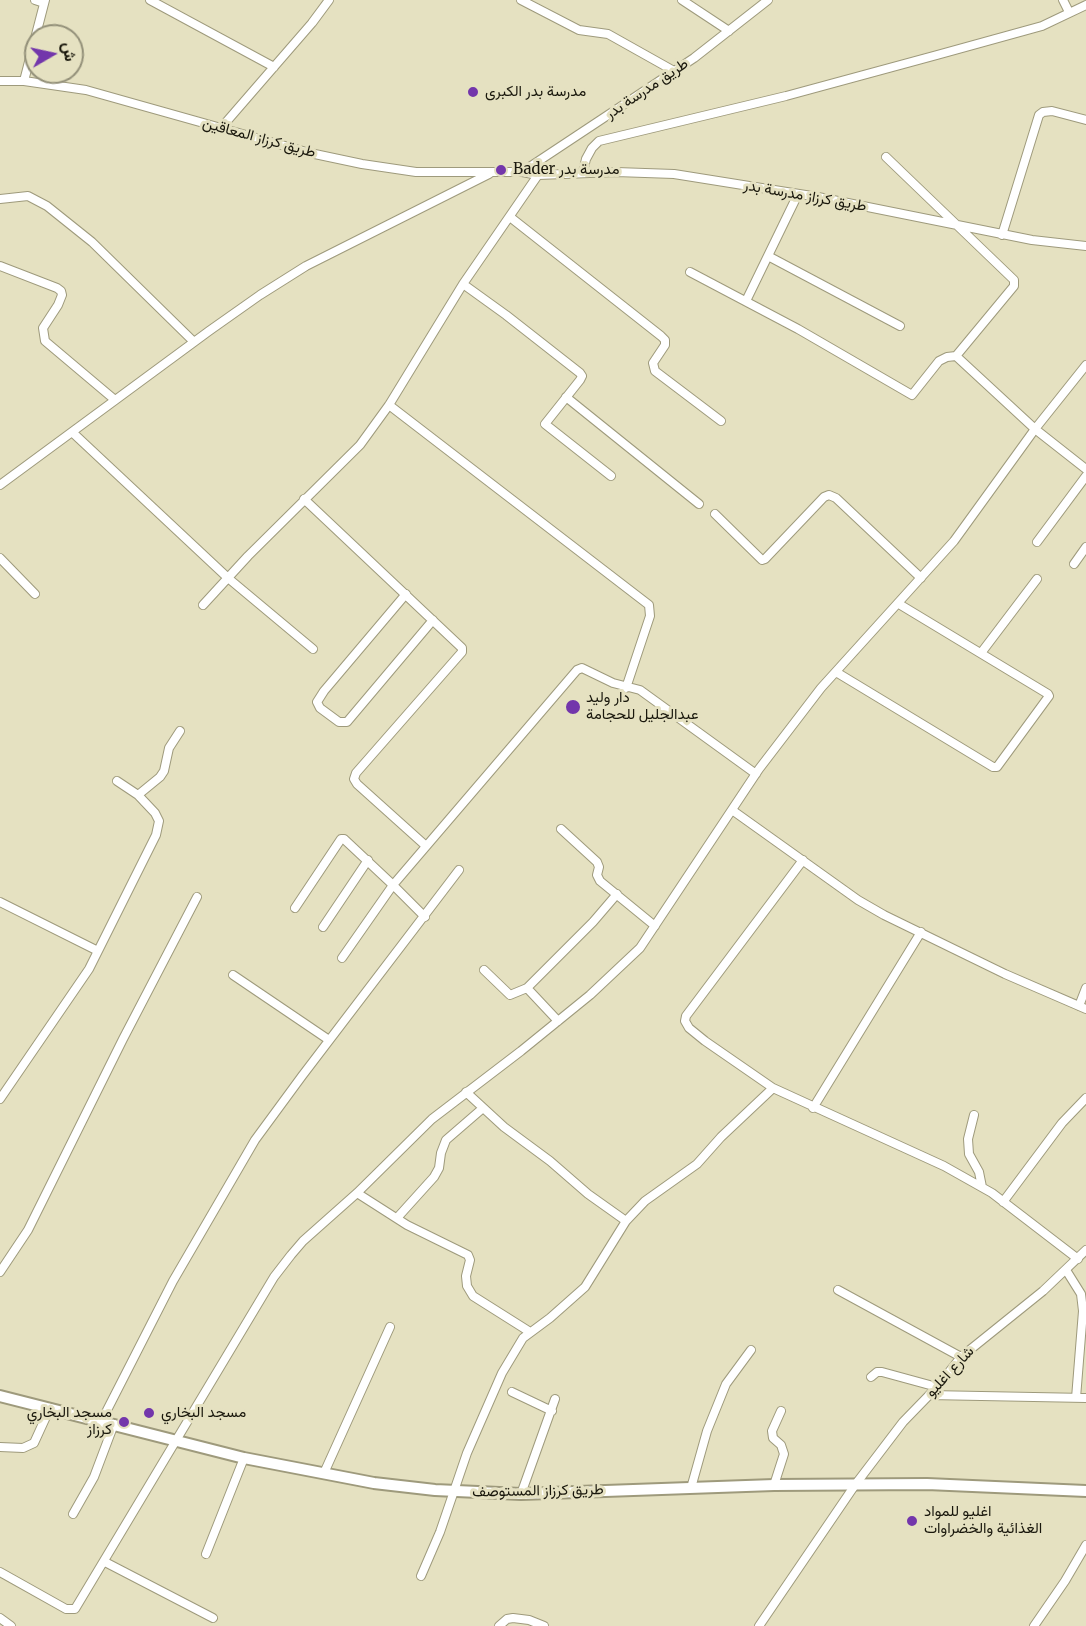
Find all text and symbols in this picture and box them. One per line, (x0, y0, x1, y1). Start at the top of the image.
north arrow (24, 24, 84, 84)
text: ش (58, 40, 81, 63)
street label: طريق مدرسة بدر (602, 55, 692, 123)
place label: مدرسة بدر الكبرى (485, 83, 586, 101)
marker: مدرسة بدر الكبرى (466, 85, 480, 99)
street label: طريق كرزاز المعاقين (200, 114, 318, 162)
place label: Bader مدرسة بدر (513, 161, 619, 179)
marker: Bader مدرسة بدر (494, 163, 508, 177)
street label: طريق كرزاز مدرسة بدر (742, 176, 868, 216)
place label: دار وليد عبدالجليل للحجامة (586, 689, 699, 724)
marker: دار وليد عبدالجليل للحجامة (564, 698, 582, 716)
street label: شارع اغليو (922, 1343, 978, 1401)
place label: مسجد البخاري كرزاز (27, 1404, 112, 1439)
place label: مسجد البخاري (161, 1404, 246, 1422)
marker: مسجد البخاري (142, 1406, 156, 1420)
marker: مسجد البخاري كرزاز (117, 1415, 131, 1429)
street label: طريق كرزاز المستوصف (472, 1481, 604, 1501)
place label: اغليو للمواد الغذائية والخضراوات (924, 1503, 1042, 1538)
marker: اغليو للمواد الغذائية والخضراوات (905, 1514, 919, 1528)

